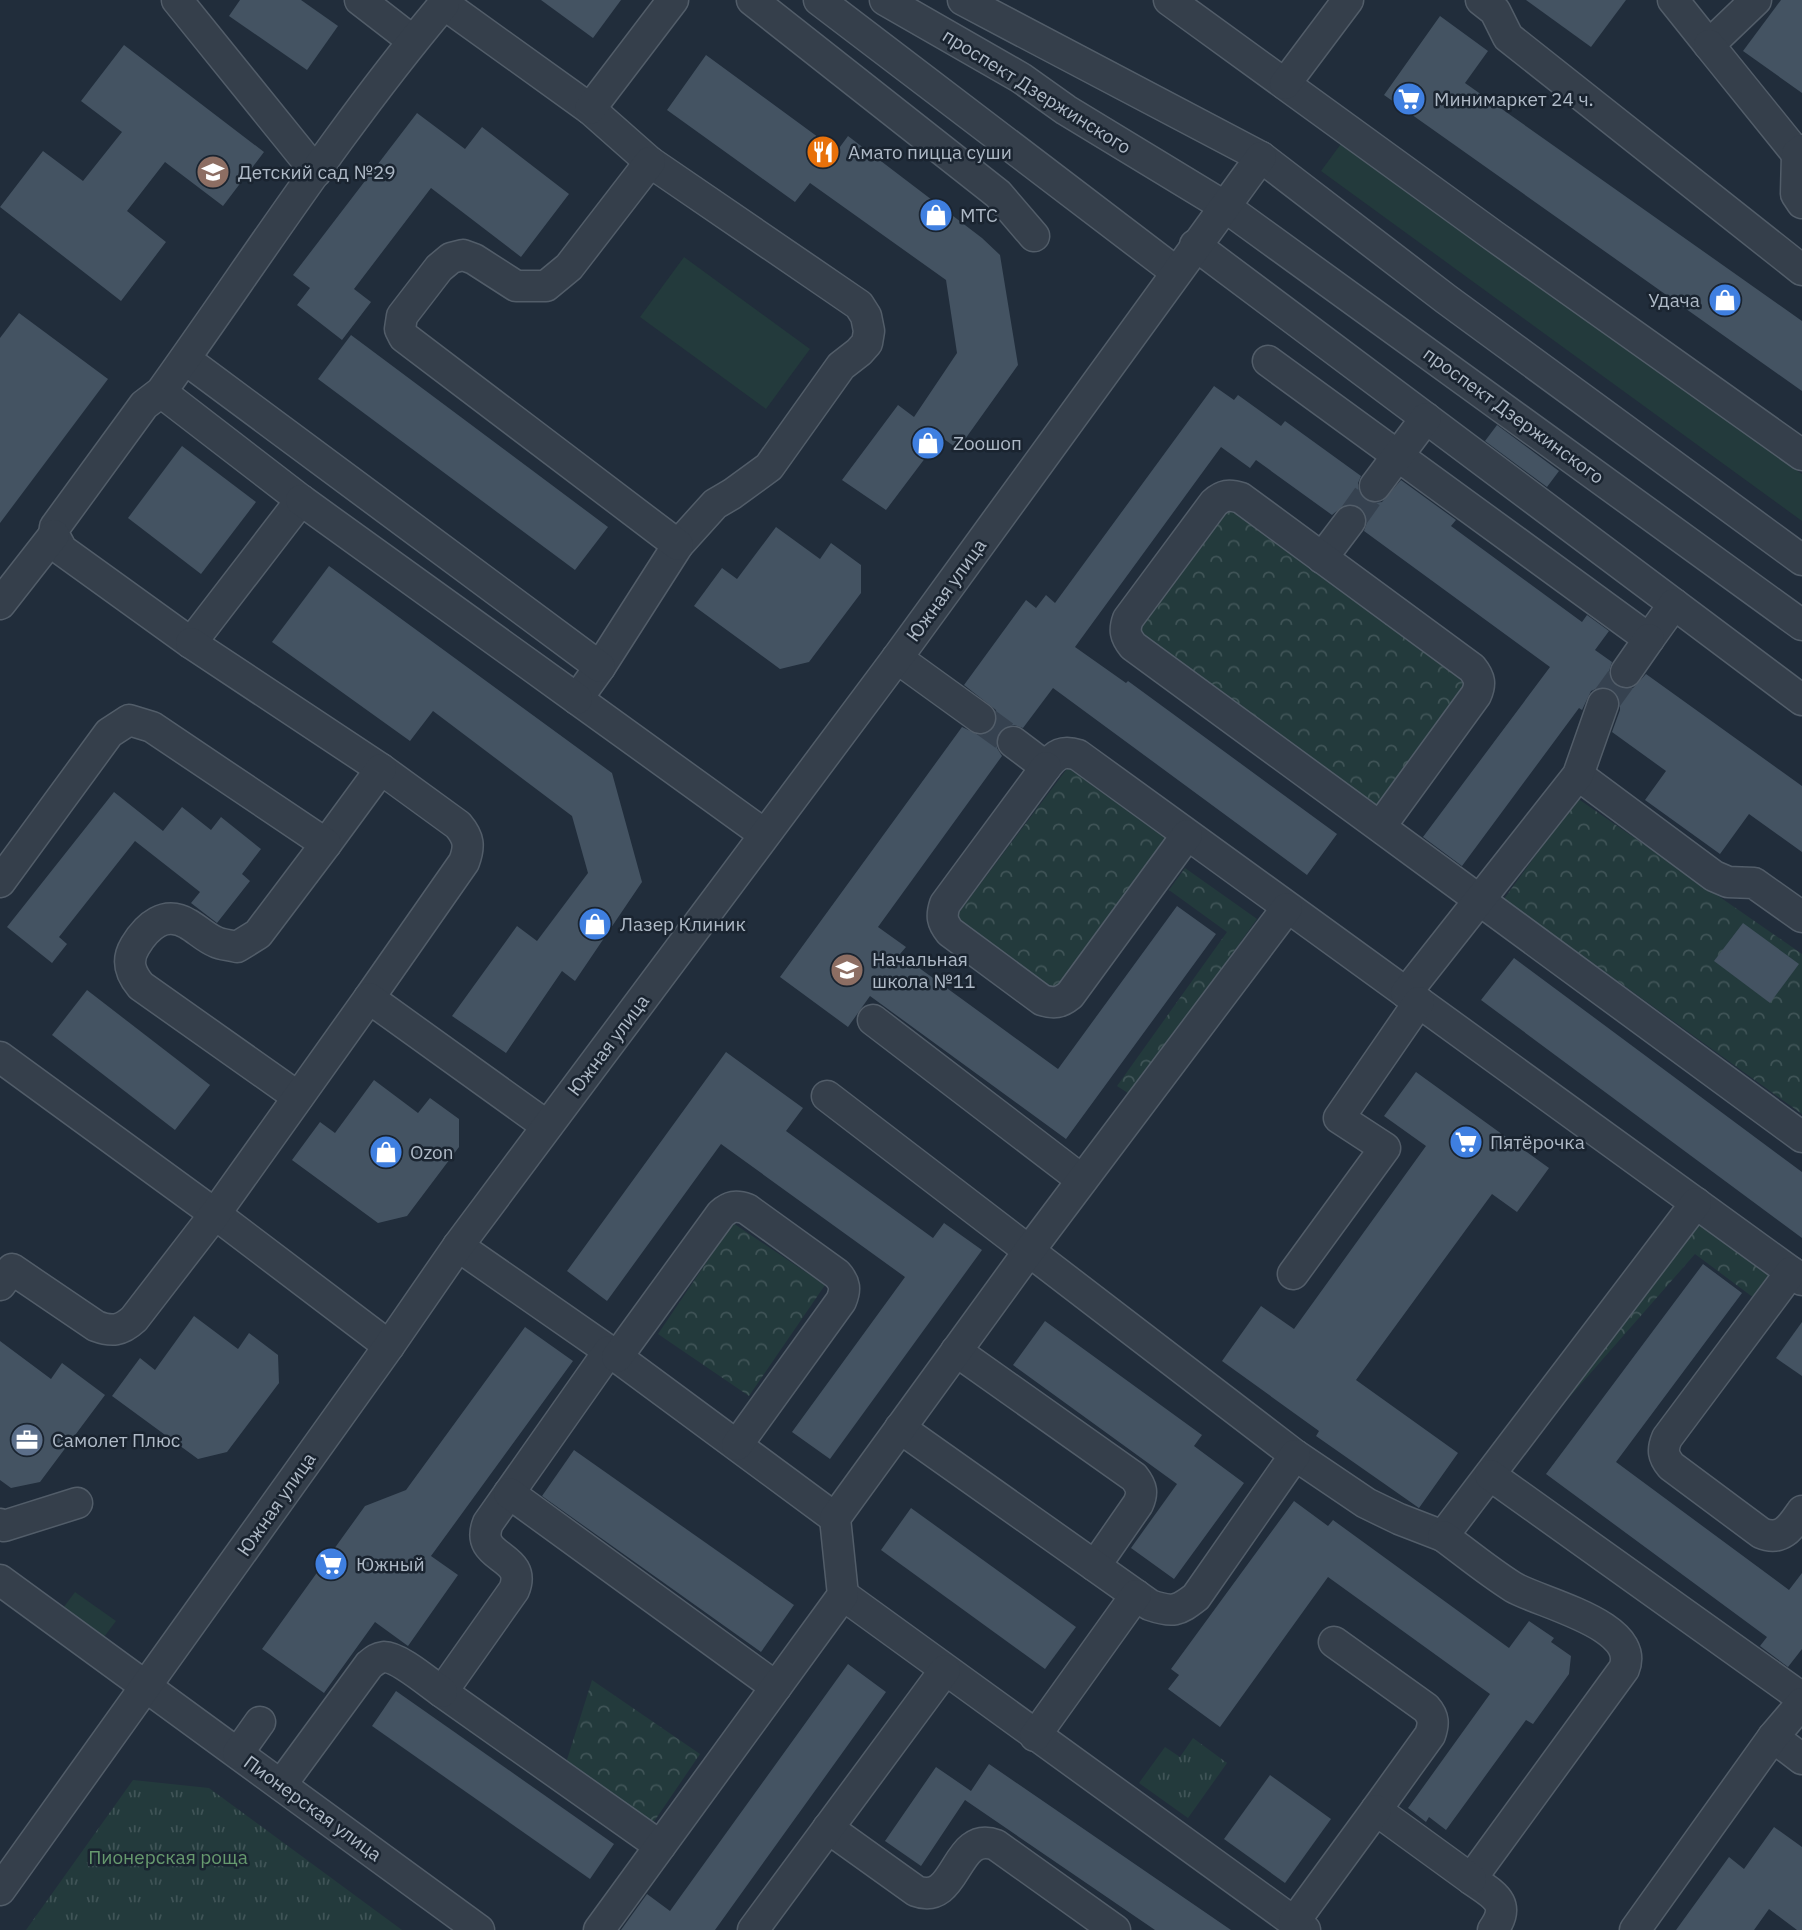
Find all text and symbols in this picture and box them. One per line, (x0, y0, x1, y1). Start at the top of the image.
street label: проспект Дзержинского (938, 23, 1136, 159)
supermarket icon: Минимаркет 24 ч. (1390, 80, 1428, 118)
place label: Минимаркет 24 ч. (1434, 87, 1594, 111)
restaurant icon: Амато пицца суши (804, 133, 842, 171)
place label: Амато пицца суши (848, 140, 1012, 164)
school or university icon: Детский сад №29 (194, 153, 232, 191)
place label: Детский сад №29 (238, 160, 396, 184)
shop icon: МТС (917, 196, 955, 234)
place label: МТС (960, 203, 998, 227)
shop icon: Удача (1706, 281, 1744, 319)
place label: Удача (1648, 288, 1700, 312)
street label: проспект Дзержинского (1419, 341, 1609, 489)
shop icon: Zooшоп (909, 424, 947, 462)
place label: Zooшоп (953, 431, 1022, 455)
street label: Южная улица (901, 534, 991, 646)
shop icon: Лазер Клиник (576, 905, 614, 943)
place label: Лазер Клиник (620, 912, 746, 936)
place label: Начальная школа №11 (872, 947, 976, 993)
school or university icon: Начальная школа №11 (828, 951, 866, 989)
street label: Южная улица (562, 989, 654, 1101)
supermarket icon: Пятёрочка (1447, 1123, 1485, 1161)
place label: Пятёрочка (1490, 1130, 1585, 1154)
shop icon: Ozon (367, 1133, 405, 1171)
place label: Ozon (410, 1140, 454, 1164)
office icon: Самолет Плюс (8, 1421, 46, 1459)
place label: Самолет Плюс (52, 1428, 181, 1452)
street label: Южная улица (231, 1447, 321, 1561)
supermarket icon: Южный (312, 1545, 350, 1583)
place label: Южный (356, 1552, 425, 1576)
street label: Пионерская улица (239, 1750, 387, 1866)
park label: Пионерская роща (88, 1845, 248, 1869)

